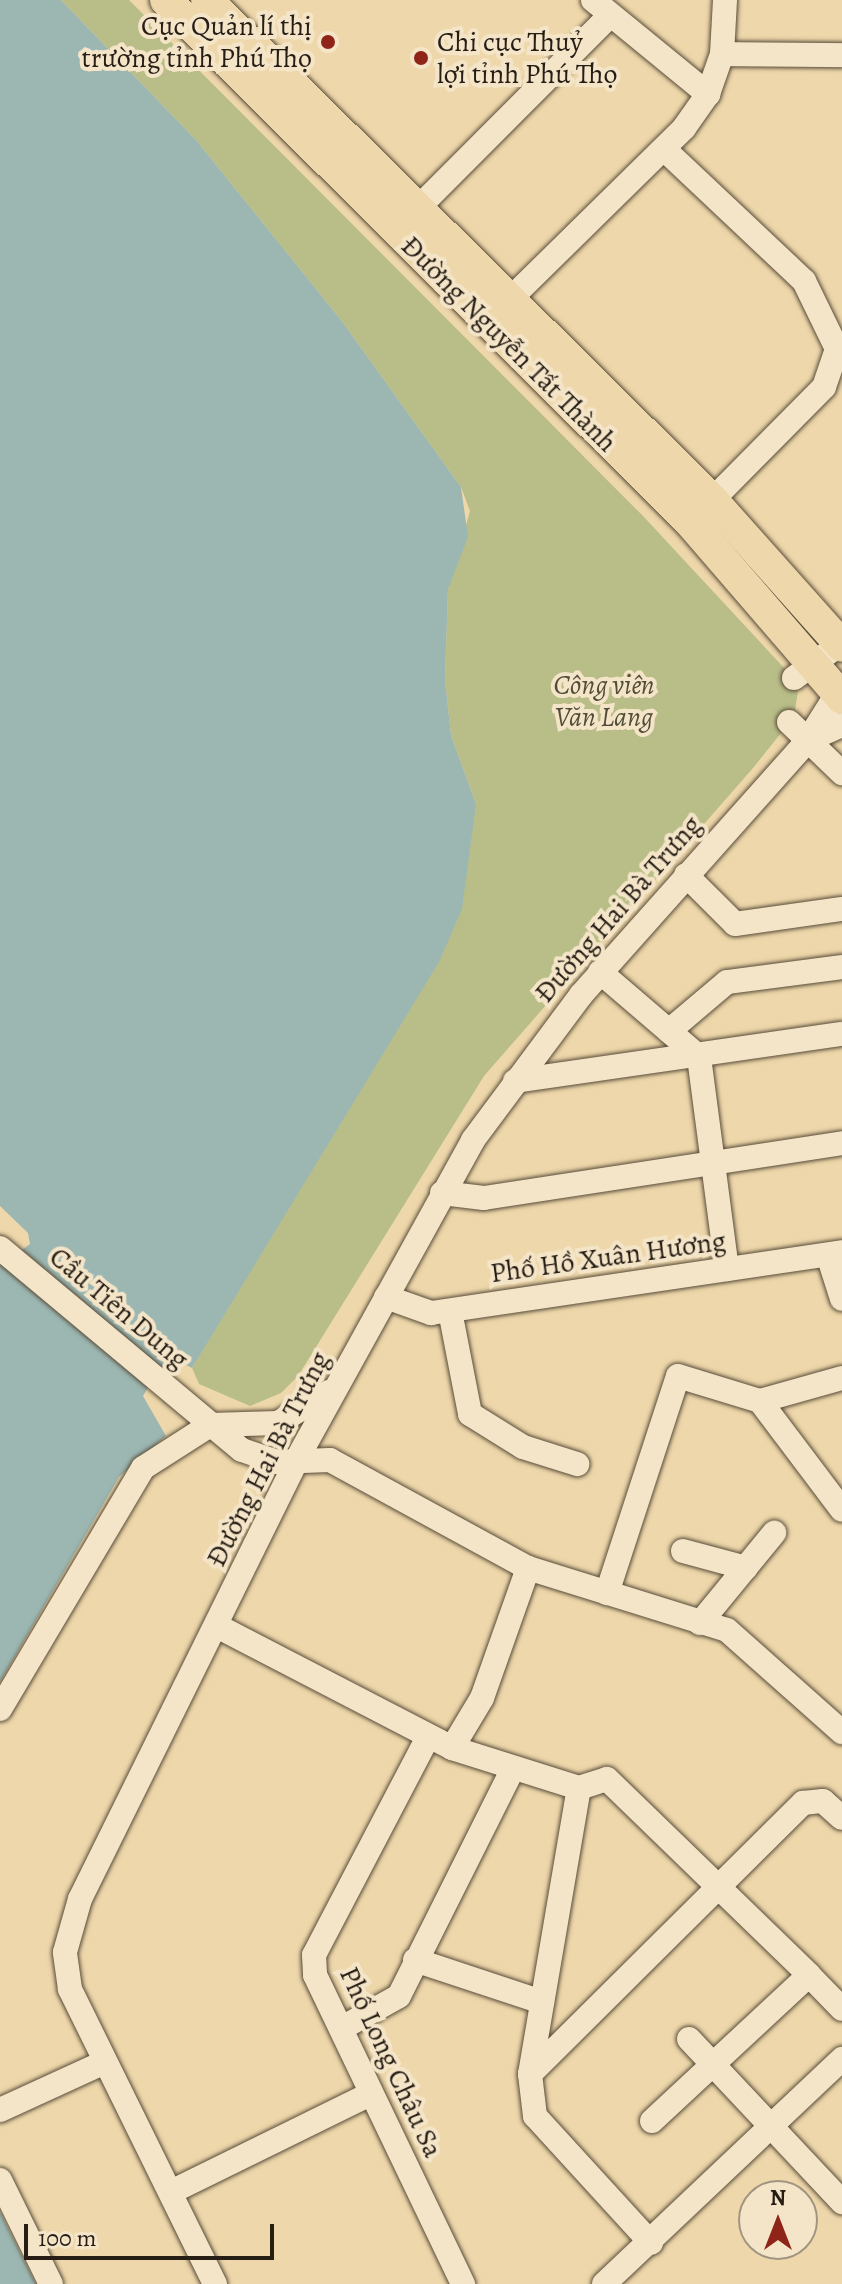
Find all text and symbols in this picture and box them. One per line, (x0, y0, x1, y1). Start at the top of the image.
place label: Cục Quản lí thị trường tỉnh Phú Thọ (81, 9, 312, 75)
place label: Chi cục Thuỷ lợi tỉnh Phú Thọ (437, 25, 617, 91)
marker: Cục Quản lí thị trường tỉnh Phú Thọ (319, 33, 337, 51)
marker: Chi cục Thuỷ lợi tỉnh Phú Thọ (412, 49, 430, 67)
street label: Đường Nguyễn Tất Thành (394, 229, 624, 459)
park label: Công viên Văn Lang (554, 668, 654, 734)
street label: Đường Hai Bà Trưng (528, 808, 708, 1010)
street label: Phố Hồ Xuân Hương (488, 1224, 728, 1290)
street label: Cầu Tiên Dung (43, 1240, 195, 1376)
street label: Đường Hai Bà Trưng (199, 1346, 337, 1572)
street label: Phố Long Châu Sa (332, 1961, 450, 2163)
north arrow (738, 2180, 818, 2260)
text: N (770, 2183, 786, 2213)
scale bar (28, 2208, 278, 2258)
text: 100 m (38, 2222, 97, 2254)

